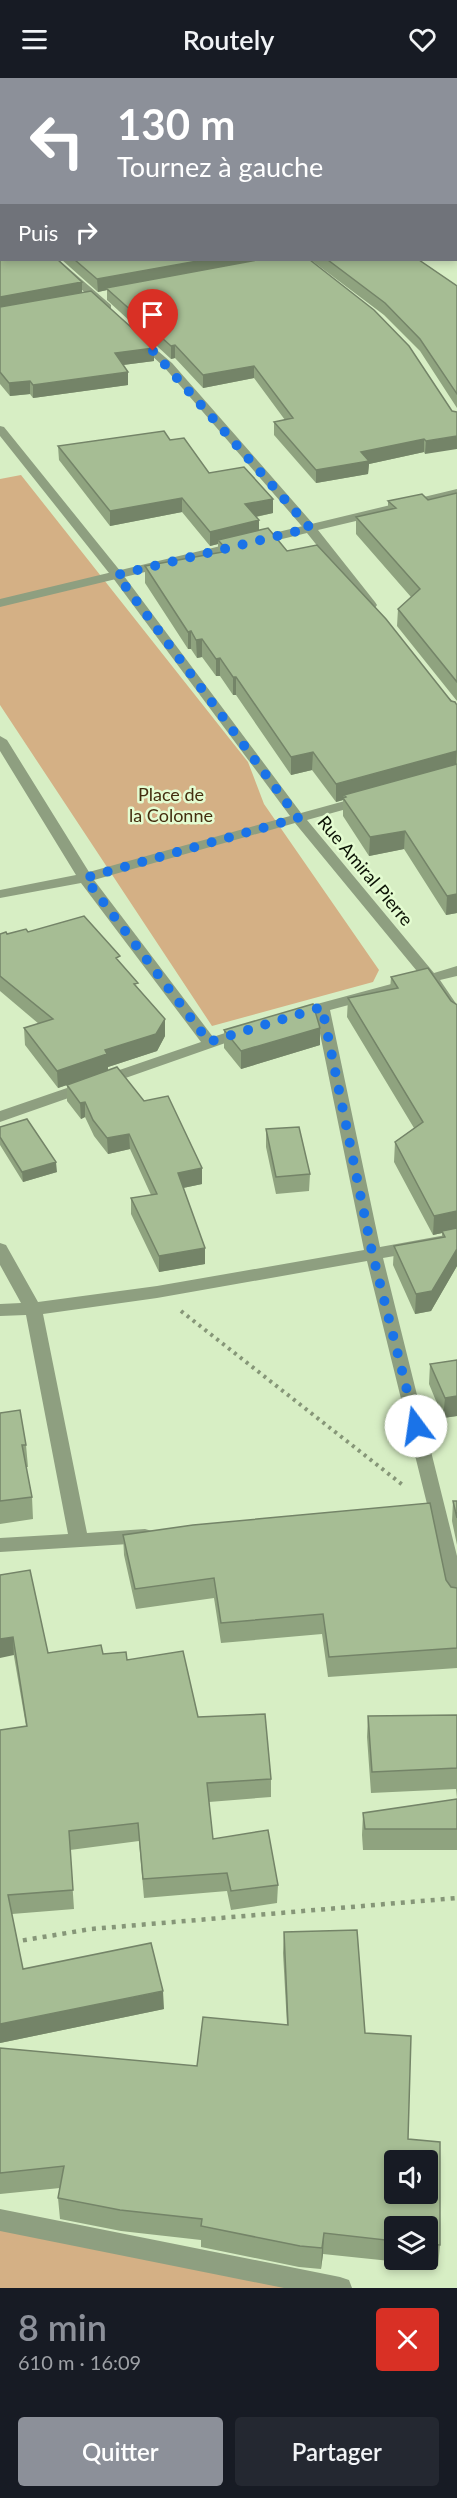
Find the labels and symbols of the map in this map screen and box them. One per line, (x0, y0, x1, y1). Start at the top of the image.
pin (127, 289, 178, 351)
park label: Place de la Colonne (129, 783, 213, 826)
street label: Rue Amiral Pierre (313, 811, 418, 930)
position arrow (384, 1394, 448, 1458)

